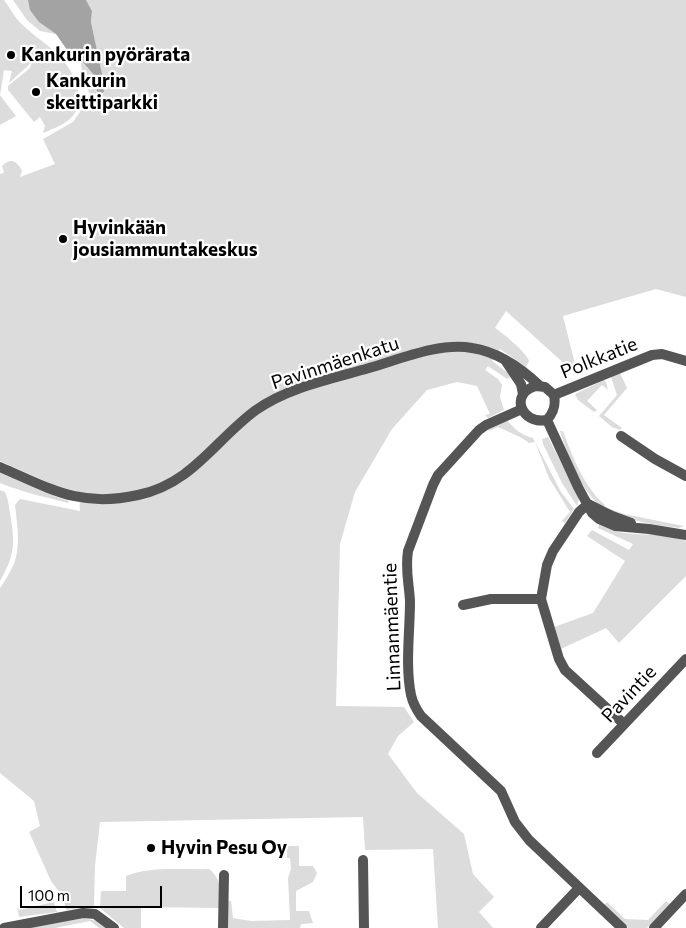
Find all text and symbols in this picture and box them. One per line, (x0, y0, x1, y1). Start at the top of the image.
place label: Kankurin pyörärata (21, 44, 190, 66)
marker: Kankurin pyörärata (5, 49, 17, 61)
place label: Kankurin skeittiparkki (46, 70, 158, 114)
marker: Kankurin skeittiparkki (30, 86, 42, 98)
place label: Hyvinkään jousiammuntakeskus (73, 217, 258, 261)
marker: Hyvinkään jousiammuntakeskus (57, 233, 69, 245)
street label: Pavinmäenkatu (268, 332, 402, 394)
street label: Polkkatie (557, 332, 641, 384)
street label: Linnanmäentie (378, 562, 406, 692)
street label: Pavintie (597, 661, 661, 727)
place label: Hyvin Pesu Oy (161, 837, 287, 859)
marker: Hyvin Pesu Oy (145, 842, 157, 854)
scale bar (22, 876, 165, 908)
text: 100 m (28, 886, 70, 904)

